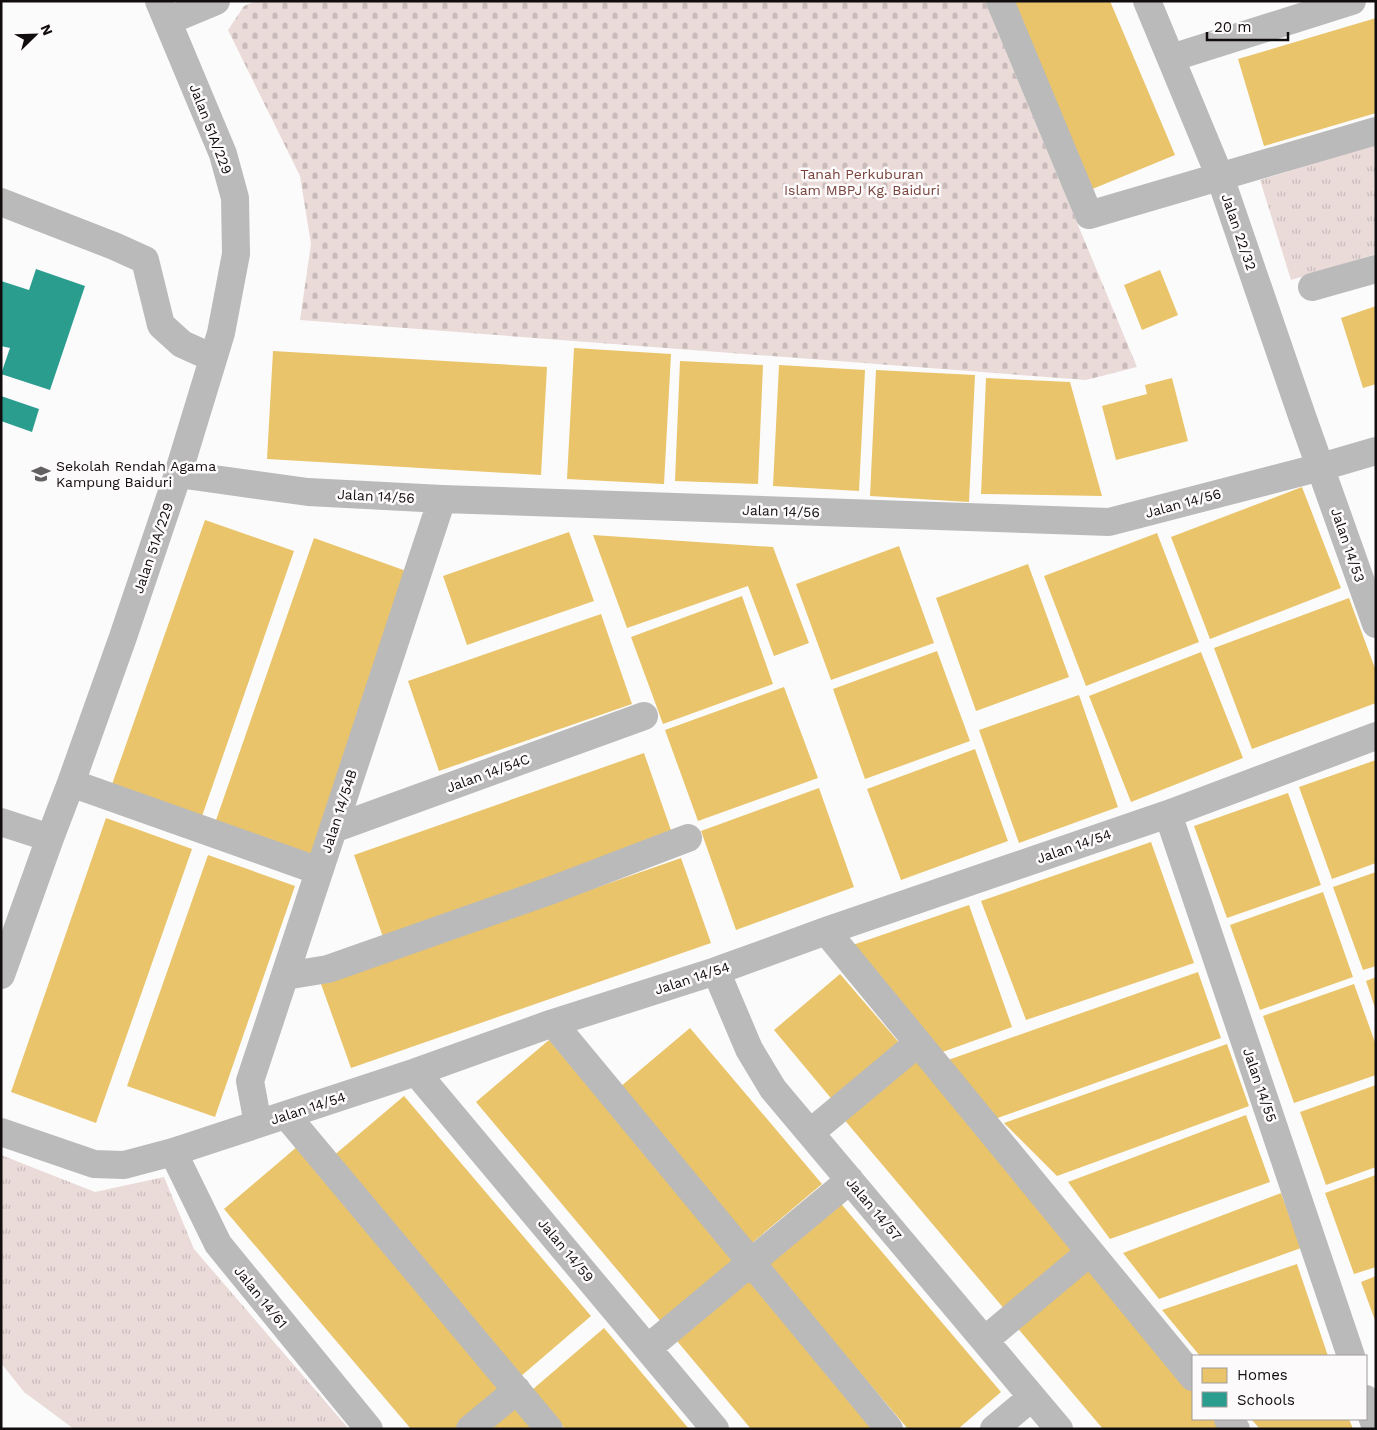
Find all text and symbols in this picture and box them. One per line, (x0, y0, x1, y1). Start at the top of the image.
north arrow (10, 10, 60, 60)
scale bar (1207, 10, 1288, 42)
text: 20 m (1214, 18, 1252, 36)
text: N (38, 22, 56, 38)
street label: Jalan 51A/229 (186, 82, 236, 176)
park label: Tanah Perkuburan Islam MBPJ Kg. Baiduri (784, 166, 940, 198)
street label: Jalan 22/32 (1218, 192, 1260, 272)
place label: Sekolah Rendah Agama Kampung Baiduri (56, 458, 216, 490)
school or university icon: Sekolah Rendah Agama Kampung Baiduri (30, 463, 52, 485)
street label: Jalan 14/56 (1143, 485, 1223, 521)
street label: Jalan 14/56 (337, 486, 415, 506)
street label: Jalan 51A/229 (130, 500, 176, 596)
street label: Jalan 14/56 (742, 502, 820, 520)
street label: Jalan 14/53 (1328, 506, 1368, 584)
street label: Jalan 14/54C (444, 751, 532, 795)
street label: Jalan 14/54B (318, 767, 360, 855)
street label: Jalan 14/54 (1035, 826, 1113, 866)
street label: Jalan 14/54 (653, 958, 731, 998)
street label: Jalan 14/55 (1240, 1046, 1280, 1124)
street label: Jalan 14/54 (269, 1088, 347, 1128)
street label: Jalan 14/57 (843, 1174, 905, 1244)
street label: Jalan 14/59 (535, 1215, 597, 1285)
street label: Jalan 14/61 (231, 1263, 291, 1331)
legend (1192, 1355, 1367, 1420)
text: Homes (1237, 1366, 1288, 1384)
text: Schools (1237, 1391, 1295, 1409)

